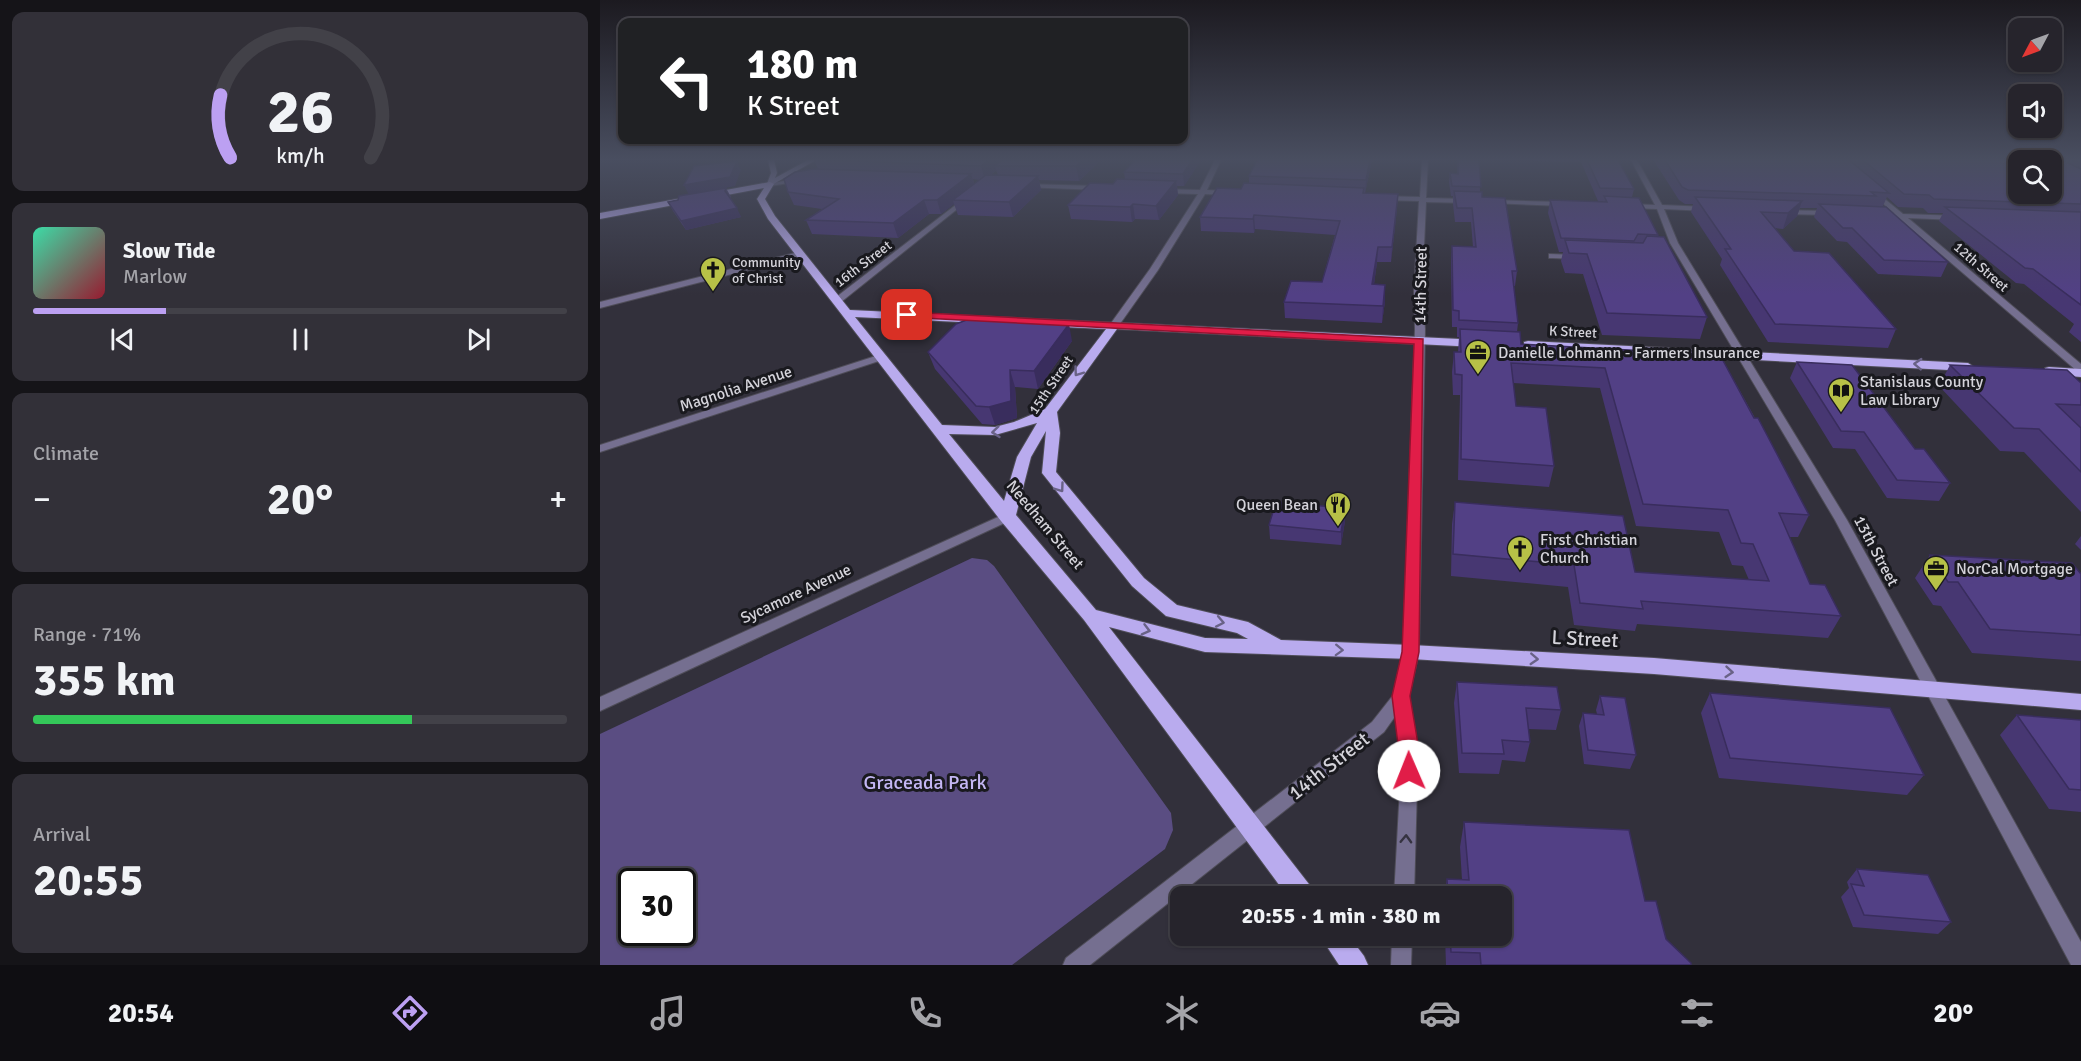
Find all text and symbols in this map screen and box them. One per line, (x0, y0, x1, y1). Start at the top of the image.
north arrow (2008, 18, 2062, 72)
map controls (2008, 18, 2062, 204)
text: 180 m (747, 39, 858, 90)
icon: left (648, 42, 726, 120)
text: 26 (266, 73, 334, 150)
button: sound (2008, 84, 2062, 138)
text: K Street (747, 90, 839, 123)
text: km/h (276, 144, 324, 170)
button: search (2008, 150, 2062, 204)
text: Slow Tide (123, 237, 215, 264)
street label: 16th Street (831, 237, 895, 291)
street label: 12th Street (1950, 239, 2012, 296)
street label: 14th Street (1410, 246, 1432, 324)
place label: Community of Christ (732, 254, 801, 287)
church icon: Community of Christ (698, 255, 728, 293)
text: Marlow (123, 264, 187, 289)
pin (881, 289, 932, 340)
icon: arrive (890, 298, 923, 331)
street label: K Street (1549, 322, 1597, 342)
icon: previous (106, 323, 139, 356)
icon: pause (284, 323, 317, 356)
icon: next (462, 323, 495, 356)
office icon: Danielle Lohmann - Farmers Insurance (1463, 338, 1493, 376)
place label: Danielle Lohmann - Farmers Insurance (1498, 343, 1760, 363)
street label: 15th Street (1025, 352, 1077, 418)
one-way arrow (1913, 358, 1922, 371)
street label: Magnolia Avenue (677, 361, 795, 417)
one-way arrow (1074, 366, 1085, 377)
place label: Stanislaus County Law Library (1860, 372, 1984, 410)
library icon: Stanislaus County Law Library (1826, 376, 1856, 414)
one-way arrow (991, 425, 1000, 438)
text: Climate (33, 441, 99, 466)
text: 20° (267, 472, 333, 527)
street label: Needham Street (1002, 476, 1088, 574)
text: − (33, 479, 51, 520)
text: + (549, 479, 567, 520)
one-way arrow (1053, 481, 1064, 492)
restaurant icon: Queen Bean (1323, 490, 1353, 528)
place label: Queen Bean (1236, 495, 1318, 515)
street label: 13th Street (1849, 512, 1903, 590)
place label: First Christian Church (1540, 530, 1637, 568)
church icon: First Christian Church (1505, 534, 1535, 572)
office icon: NorCal Mortgage (1921, 554, 1951, 592)
place label: NorCal Mortgage (1956, 559, 2073, 579)
street label: Sycamore Avenue (738, 560, 854, 628)
one-way arrow (1214, 615, 1224, 628)
text: Range · 71% (33, 622, 141, 647)
one-way arrow (1141, 623, 1151, 635)
street label: L Street (1551, 625, 1619, 653)
one-way arrow (1335, 643, 1344, 656)
one-way arrow (1530, 652, 1539, 665)
text: 355 km (33, 653, 176, 708)
one-way arrow (1724, 665, 1733, 678)
street label: 14th Street (1283, 727, 1375, 805)
position arrow (1377, 739, 1441, 803)
park label: Graceada Park (863, 770, 987, 795)
text: Arrival (33, 822, 91, 847)
one-way arrow (1400, 834, 1412, 843)
text: 20:55 (33, 853, 143, 908)
speed limit sign: 30 (618, 868, 696, 946)
text: 20:55 · 1 min · 380 m (1241, 902, 1441, 929)
icon: directions (389, 992, 431, 1034)
icon: music (647, 992, 689, 1034)
icon: phone (904, 992, 946, 1034)
icon: climate (1161, 992, 1203, 1034)
icon: car (1419, 992, 1461, 1034)
icon: filters (1676, 992, 1718, 1034)
text: 20:54 (108, 997, 174, 1030)
text: 20° (1933, 997, 1973, 1030)

